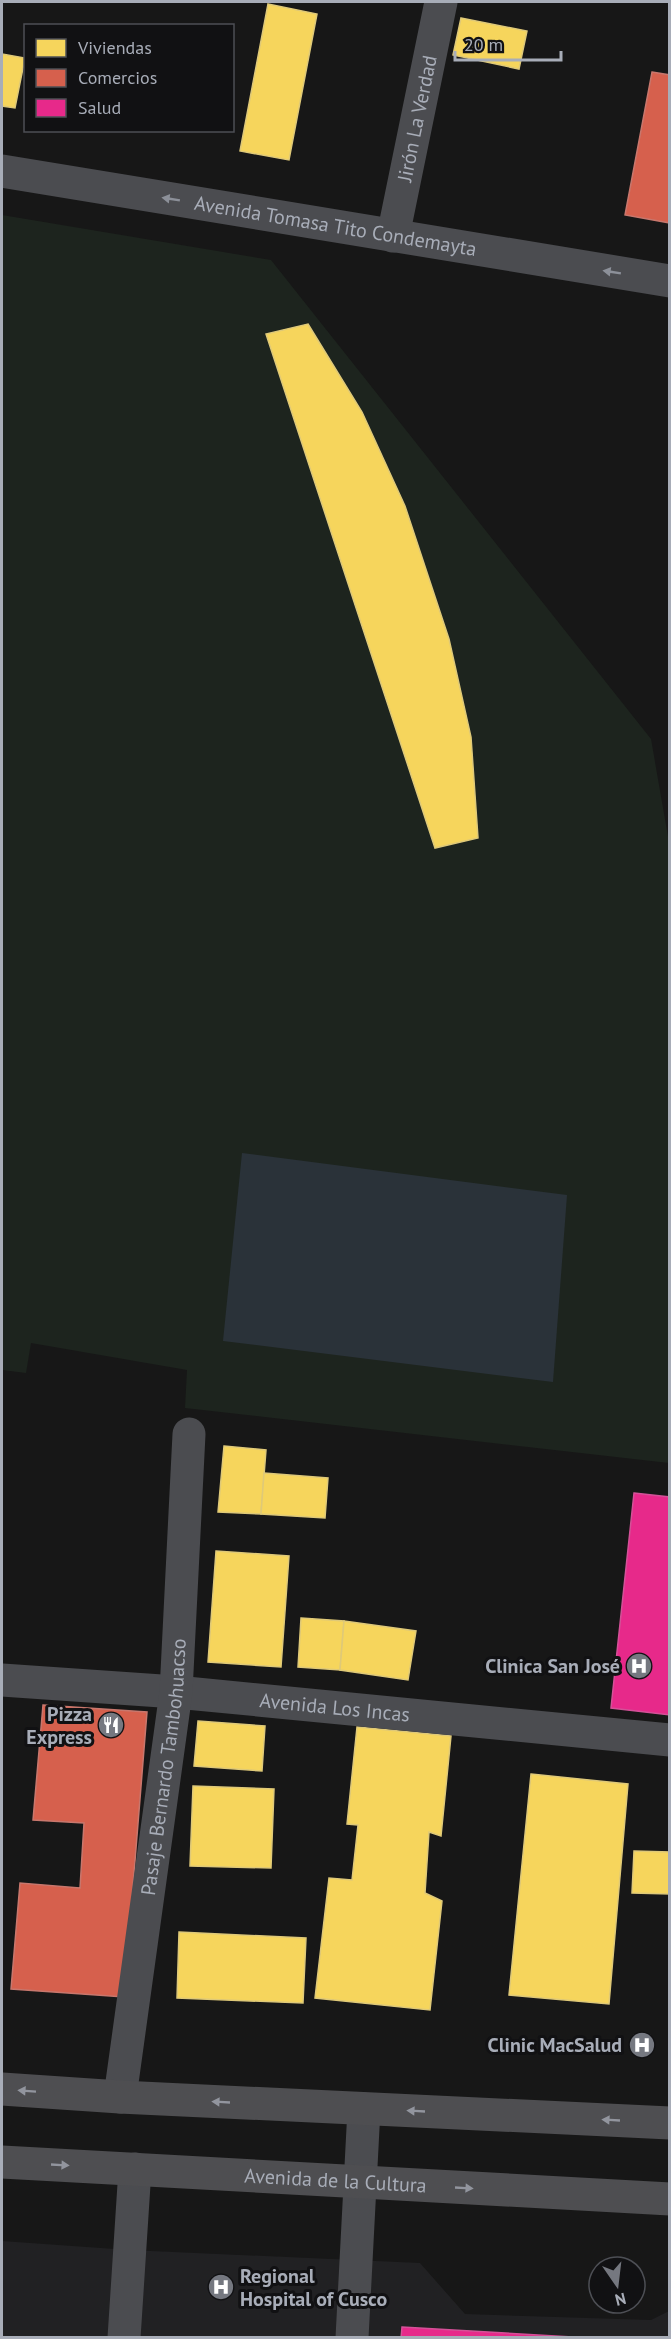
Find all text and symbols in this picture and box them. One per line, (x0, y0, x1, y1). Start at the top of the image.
legend (24, 24, 234, 132)
scale bar (455, 24, 562, 62)
text: 20 m (464, 33, 503, 56)
text: Viviendas (77, 36, 152, 59)
street label: Jirón La Verdad (391, 53, 443, 185)
text: Comercios (78, 66, 157, 89)
text: Salud (78, 96, 121, 119)
street label: Avenida Tomasa Tito Condemayta (193, 190, 479, 262)
one-way arrow (161, 194, 180, 203)
one-way arrow (602, 267, 621, 276)
street label: Pasaje Bernardo Tambohuacso (135, 1638, 192, 1897)
hospital icon: Clinica San José (624, 1651, 654, 1681)
place label: Clinica San José (485, 1653, 620, 1679)
street label: Avenida Los Incas (259, 1687, 411, 1728)
place label: Pizza Express (26, 1701, 92, 1750)
restaurant icon: Pizza Express (96, 1710, 126, 1740)
hospital icon: Clinic MacSalud (627, 2030, 657, 2060)
place label: Clinic MacSalud (488, 2032, 622, 2058)
one-way arrow (17, 2086, 36, 2095)
one-way arrow (212, 2097, 231, 2106)
one-way arrow (407, 2106, 426, 2116)
one-way arrow (602, 2115, 621, 2124)
one-way arrow (50, 2161, 69, 2170)
street label: Avenida de la Cultura (244, 2162, 427, 2198)
one-way arrow (455, 2183, 474, 2192)
north arrow (587, 2255, 647, 2315)
place label: Regional Hospital of Cusco (240, 2263, 387, 2312)
hospital icon: Regional Hospital of Cusco (206, 2272, 236, 2302)
text: N (613, 2289, 628, 2311)

